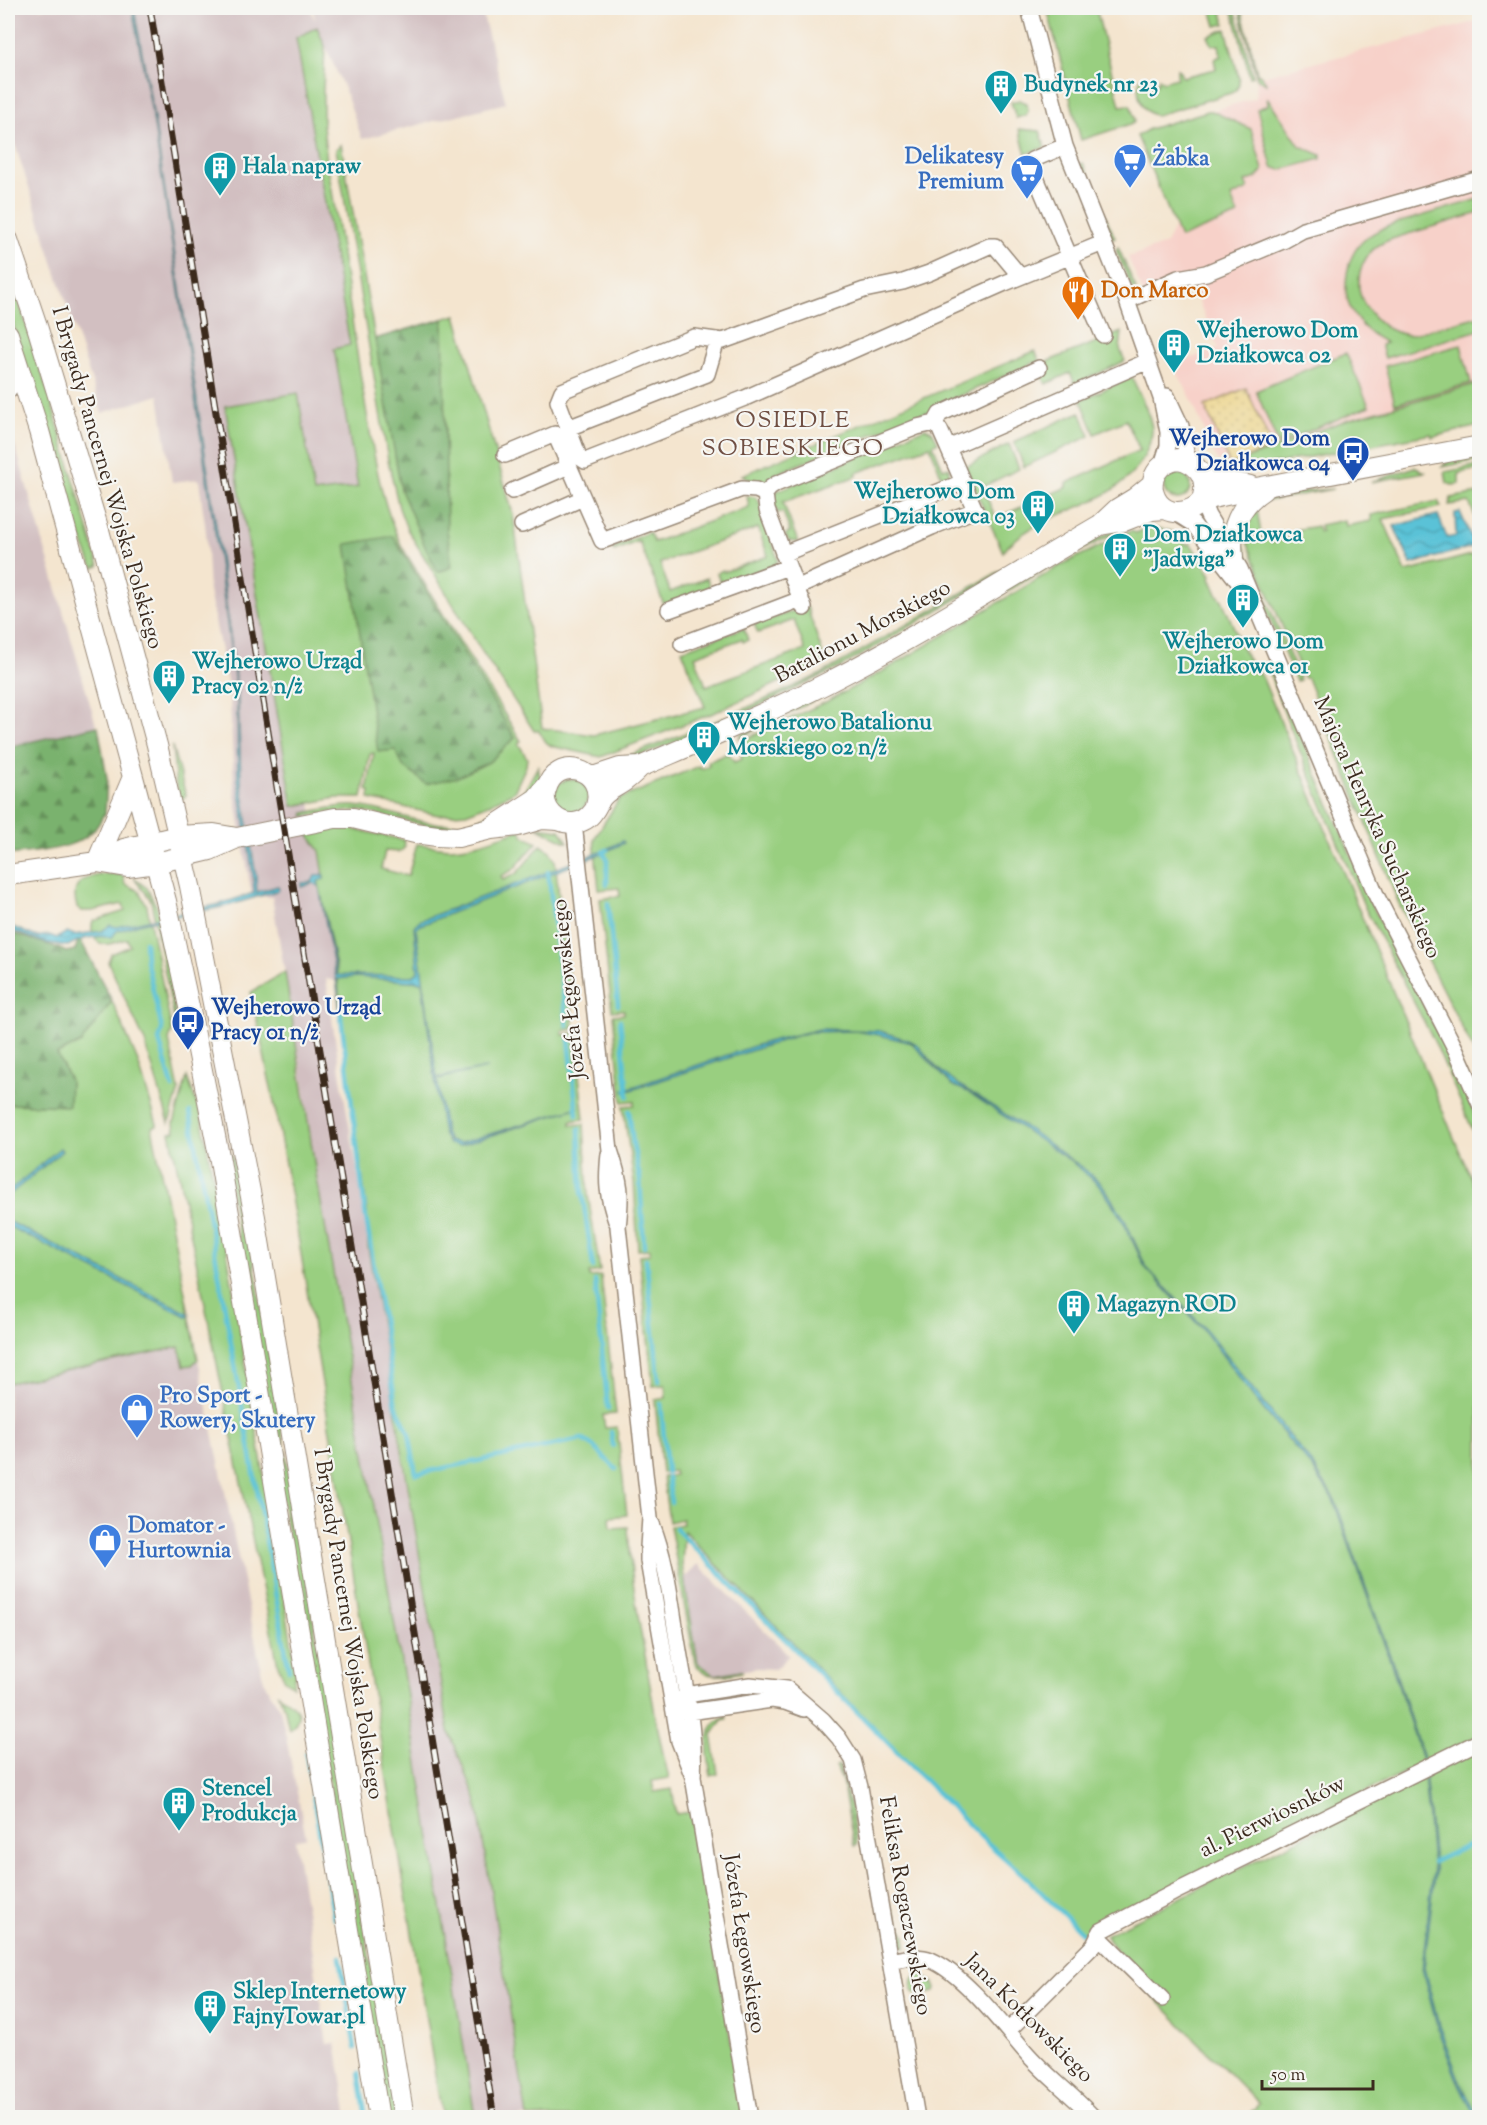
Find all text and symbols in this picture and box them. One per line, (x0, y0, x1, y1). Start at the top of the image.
building icon: Budynek nr 23 (983, 68, 1019, 115)
place label: Budynek nr 23 (1024, 70, 1158, 102)
place label: Delikatesy Premium (905, 142, 1005, 199)
supermarket icon: Żabka (1112, 142, 1148, 189)
place label: Żabka (1153, 143, 1210, 176)
building icon: Hala napraw (202, 150, 238, 197)
place label: Hala napraw (243, 152, 362, 184)
supermarket icon: Delikatesy Premium (1009, 153, 1045, 200)
restaurant icon: Don Marco (1060, 274, 1096, 321)
place label: Don Marco (1101, 276, 1208, 308)
street label: I Brygady Pancernej Wojska Polskiego (42, 303, 170, 653)
place label: Wejherowo Dom Działkowca 02 (1197, 316, 1359, 373)
building icon: Wejherowo Dom Działkowca 02 (1156, 327, 1192, 374)
district label: OSIEDLE SOBIESKIEGO (702, 404, 884, 466)
place label: Wejherowo Dom Działkowca 04 (1169, 424, 1331, 481)
bus stop icon: Wejherowo Dom Działkowca 04 (1335, 435, 1371, 482)
place label: Wejherowo Dom Działkowca 03 (854, 477, 1016, 534)
building icon: Wejherowo Dom Działkowca 03 (1020, 488, 1056, 535)
place label: Dom Działkowca "Jadwiga" (1143, 520, 1304, 577)
building icon: Dom Działkowca "Jadwiga" (1102, 531, 1138, 578)
street label: Batalionu Morskiego (769, 573, 957, 693)
building icon: Wejherowo Dom Działkowca 01 (1225, 582, 1261, 629)
place label: Wejherowo Dom Działkowca 01 (1162, 627, 1324, 684)
place label: Wejherowo Urząd Pracy 02 n/ż (192, 647, 363, 704)
building icon: Wejherowo Urząd Pracy 02 n/ż (151, 658, 187, 705)
street label: Majora Henryka Sucharskiego (1304, 692, 1448, 964)
place label: Wejherowo Batalionu Morskiego 02 n/ż (727, 708, 932, 765)
building icon: Wejherowo Batalionu Morskiego 02 n/ż (686, 719, 722, 766)
street label: Józefa Łęgowskiego (545, 897, 595, 1082)
place label: Wejherowo Urząd Pracy 01 n/ż (211, 993, 382, 1050)
bus stop icon: Wejherowo Urząd Pracy 01 n/ż (170, 1004, 206, 1051)
building icon: Magazyn ROD (1056, 1288, 1092, 1335)
place label: Magazyn ROD (1097, 1290, 1236, 1322)
place label: Pro Sport - Rowery, Skutery (160, 1381, 316, 1438)
shop icon: Pro Sport - Rowery, Skutery (119, 1392, 155, 1439)
street label: I Brygady Pancernej Wojska Polskiego (303, 1446, 391, 1802)
place label: Domator - Hurtownia (128, 1511, 232, 1568)
shop icon: Domator - Hurtownia (87, 1522, 123, 1569)
street label: al. Pierwiosnków (1195, 1769, 1352, 1867)
place label: Stencel Produkcja (202, 1774, 298, 1831)
building icon: Stencel Produkcja (161, 1785, 197, 1832)
street label: Feliksa Rogaczewskiego (869, 1794, 939, 2018)
street label: Józefa Łęgowskiego (713, 1851, 773, 2036)
street label: Jana Kotłowskiego (955, 1946, 1100, 2091)
place label: Sklep Internetowy FajnyTowar.pl (233, 1977, 406, 2034)
building icon: Sklep Internetowy FajnyTowar.pl (192, 1988, 228, 2035)
scale bar (1262, 2053, 1373, 2091)
text: 50 m (1270, 2063, 1306, 2089)

